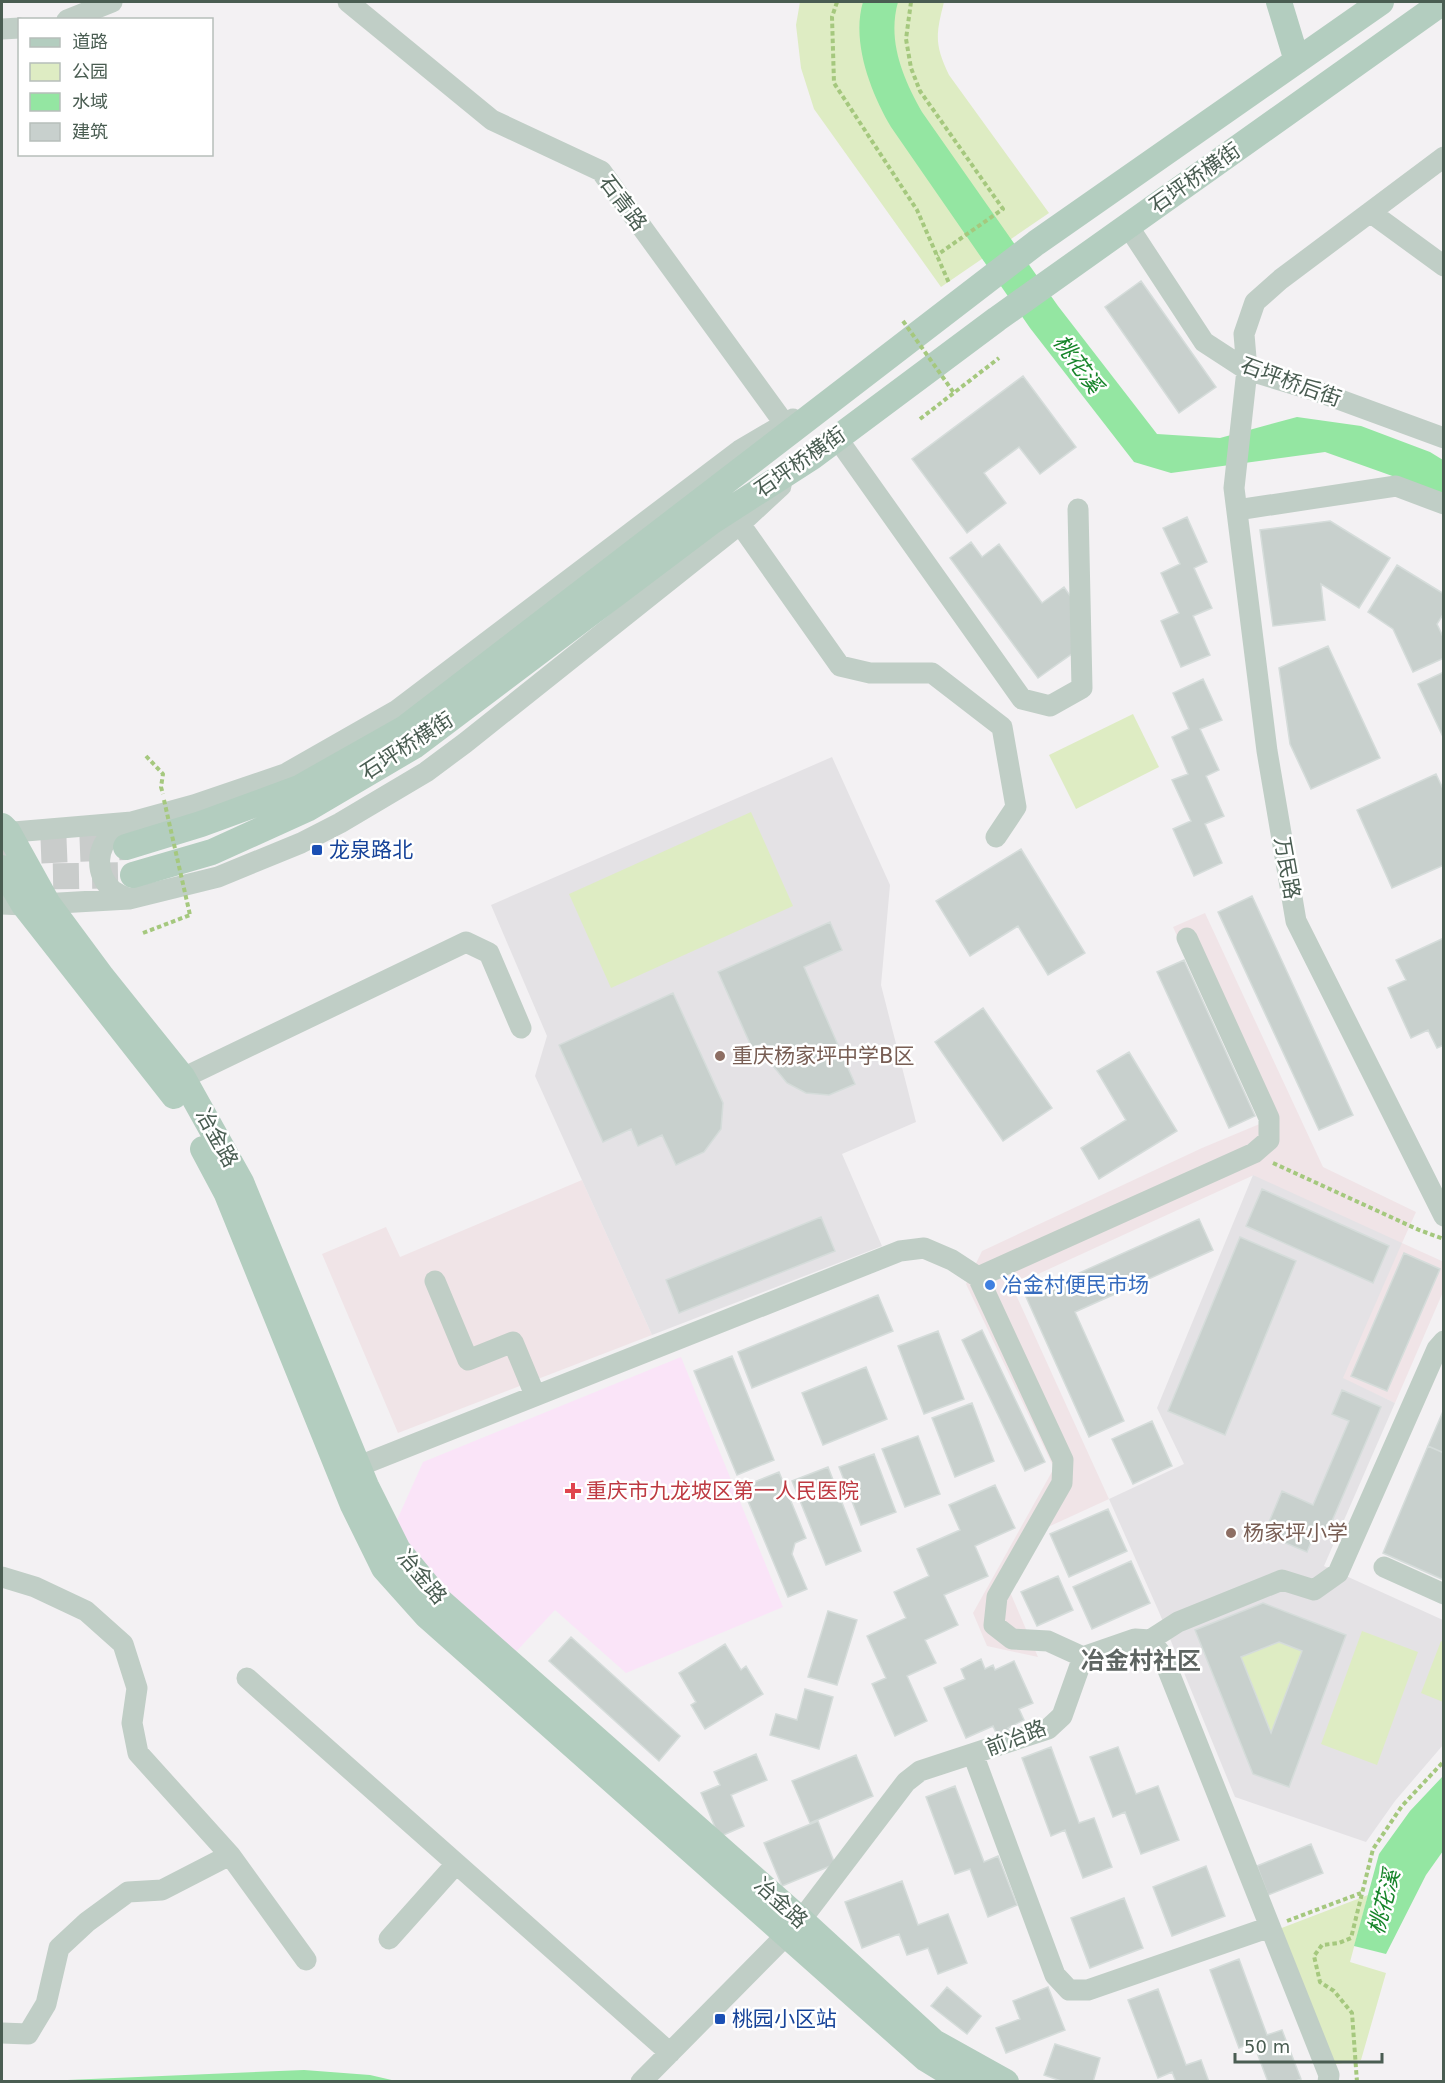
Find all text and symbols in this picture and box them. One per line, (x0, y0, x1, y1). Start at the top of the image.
legend (18, 18, 213, 156)
text: 道路 (72, 31, 108, 52)
text: 公园 (72, 61, 108, 82)
text: 水域 (72, 91, 108, 112)
text: 建筑 (72, 121, 108, 142)
street label: 石坪桥横街 (1145, 138, 1245, 218)
street label: 石青路 (594, 171, 652, 235)
water label: 桃花溪 (1048, 330, 1109, 400)
street label: 石坪桥后街 (1238, 353, 1344, 411)
street label: 石坪桥横街 (750, 422, 850, 502)
street label: 石坪桥横街 (356, 707, 458, 785)
street label: 万民路 (1270, 835, 1304, 901)
place label: 龙泉路北 (329, 838, 413, 862)
marker: 龙泉路北 (310, 843, 324, 857)
place label: 重庆杨家坪中学B区 (732, 1044, 914, 1068)
marker: 重庆杨家坪中学B区 (713, 1049, 727, 1063)
street label: 冶金路 (191, 1105, 243, 1171)
place label: 冶金村便民市场 (1002, 1273, 1149, 1297)
marker: 冶金村便民市场 (983, 1278, 997, 1292)
place label: 重庆市九龙坡区第一人民医院 (586, 1479, 859, 1503)
marker: 重庆市九龙坡区第一人民医院 (564, 1482, 582, 1500)
place label: 杨家坪小学 (1243, 1521, 1348, 1545)
marker: 杨家坪小学 (1224, 1526, 1238, 1540)
street label: 冶金路 (393, 1545, 451, 1609)
district label: 冶金村社区 (1081, 1647, 1201, 1675)
street label: 前冶路 (982, 1716, 1050, 1760)
water label: 桃花溪 (1363, 1865, 1405, 1937)
street label: 冶金路 (750, 1873, 812, 1933)
place label: 桃园小区站 (732, 2007, 837, 2031)
marker: 桃园小区站 (713, 2012, 727, 2026)
scale bar (1235, 2026, 1382, 2064)
text: 50 m (1244, 2036, 1290, 2057)

